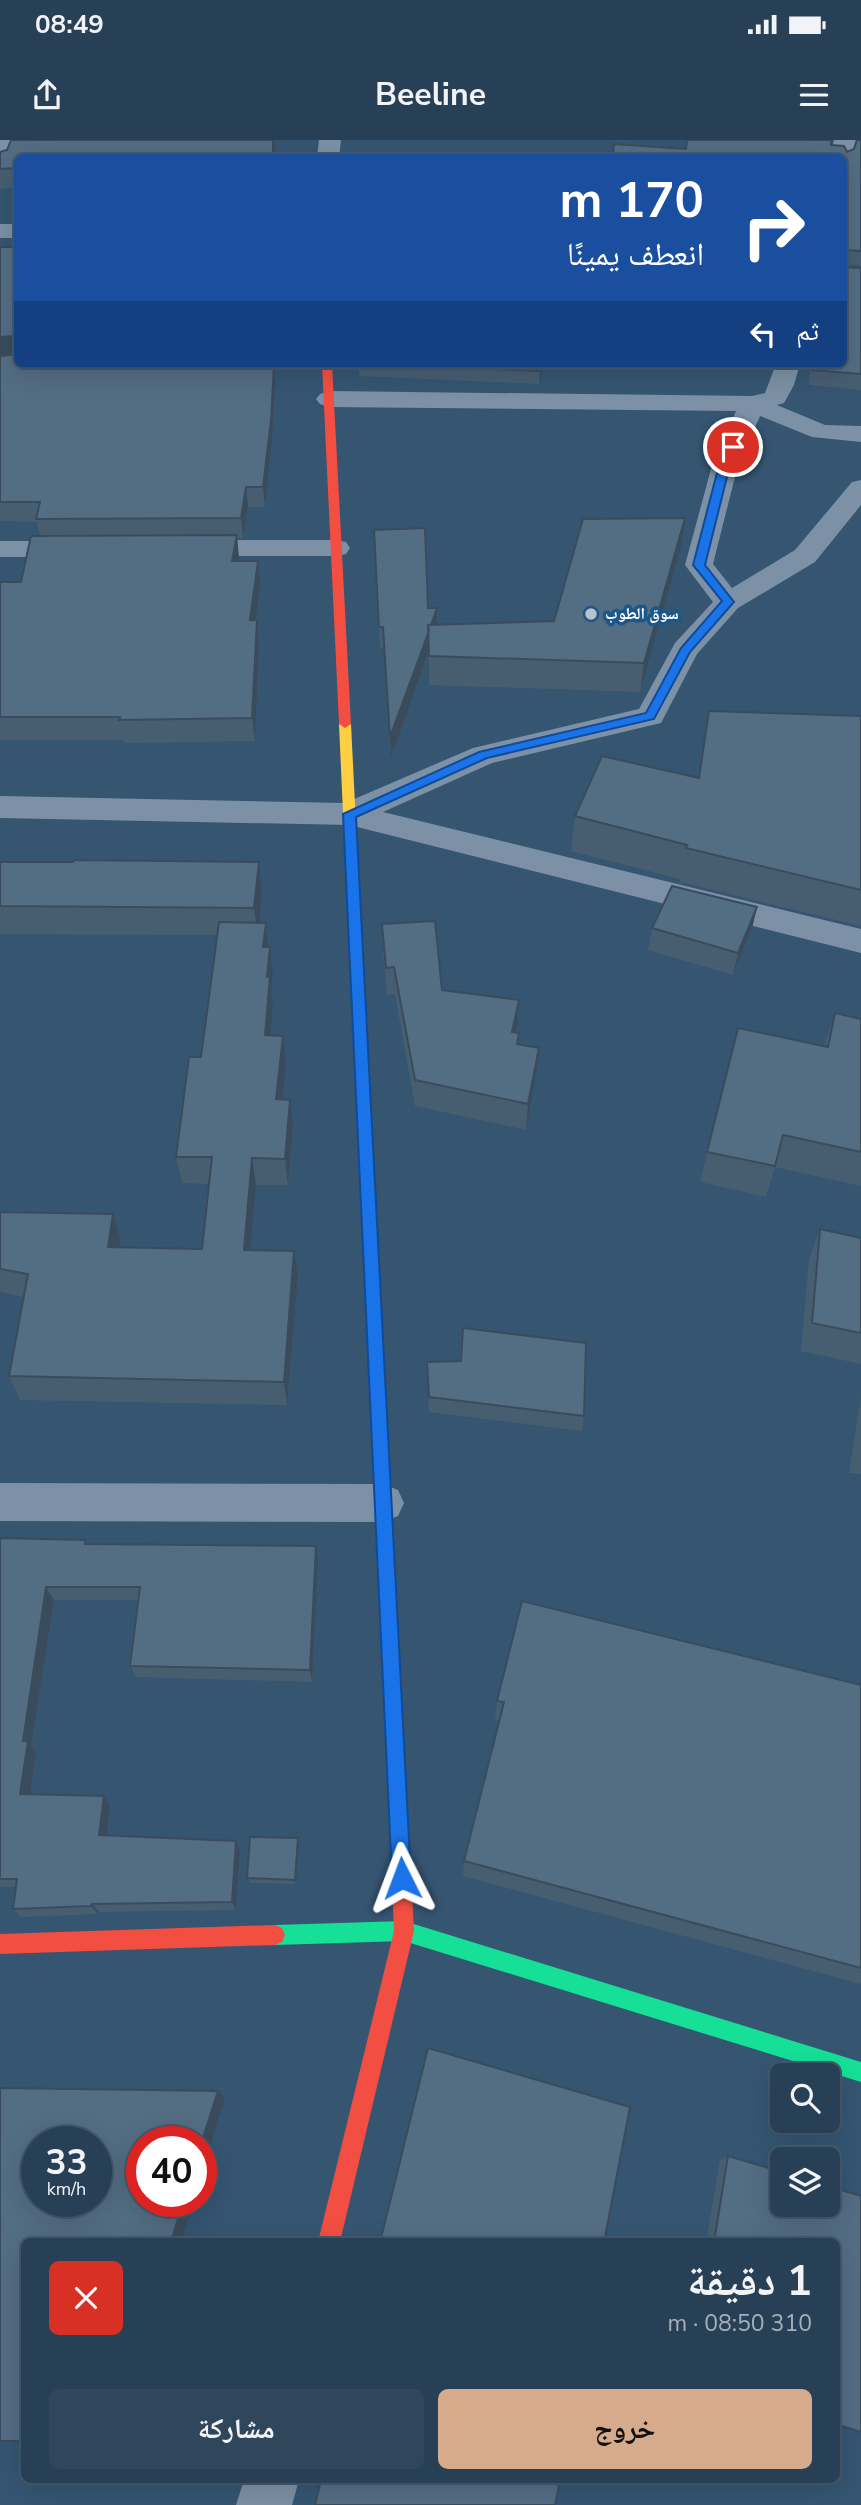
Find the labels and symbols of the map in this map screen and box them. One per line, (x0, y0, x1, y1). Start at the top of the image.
pin (703, 417, 763, 477)
place label: سوق الطوب (605, 603, 679, 625)
marker: سوق الطوب (583, 606, 599, 622)
position arrow (365, 1841, 439, 1915)
speed limit sign: 40 (126, 2126, 217, 2217)

